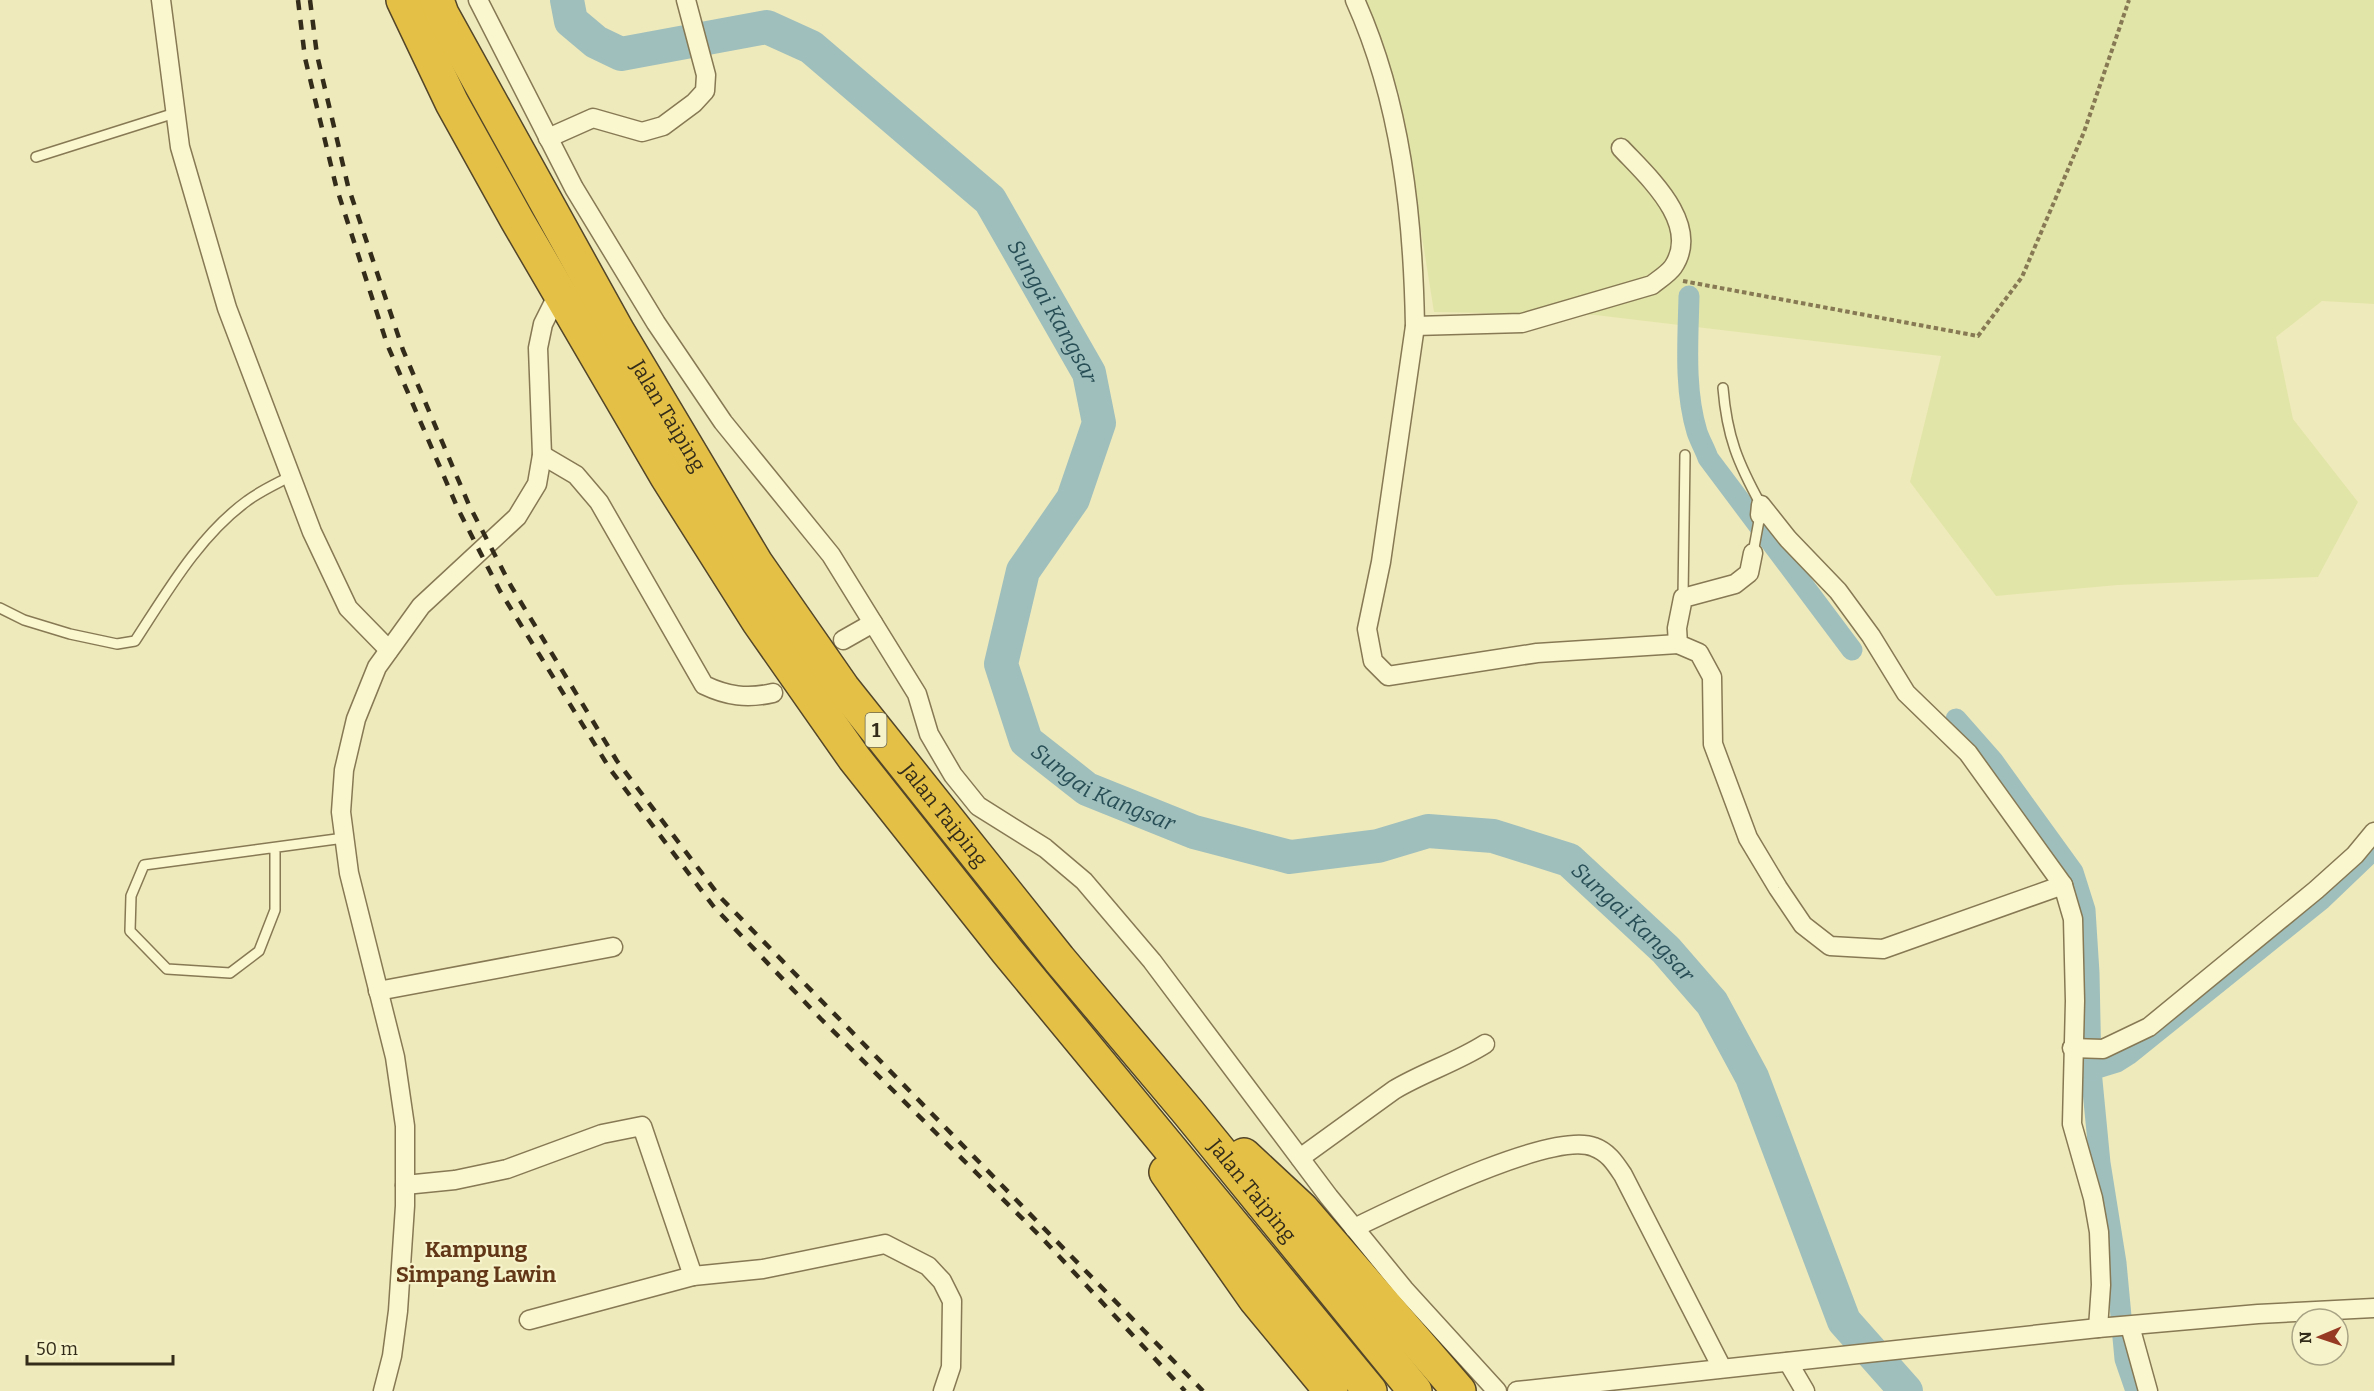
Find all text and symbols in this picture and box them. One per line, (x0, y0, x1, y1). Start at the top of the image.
water label: Sungai Kangsar (1002, 235, 1104, 385)
street label: Jalan Taiping (624, 354, 712, 477)
road number: 1 (866, 713, 886, 747)
water label: Sungai Kangsar (1026, 737, 1180, 837)
street label: Jalan Taiping (894, 757, 994, 872)
water label: Sungai Kangsar (1566, 856, 1701, 988)
street label: Jalan Taiping (1202, 1133, 1302, 1248)
district label: Kampung Simpang Lawin (396, 1236, 556, 1288)
north arrow (2290, 1307, 2350, 1367)
scale bar (27, 1328, 172, 1366)
text: N (2296, 1331, 2315, 1344)
text: 50 m (36, 1338, 78, 1360)

